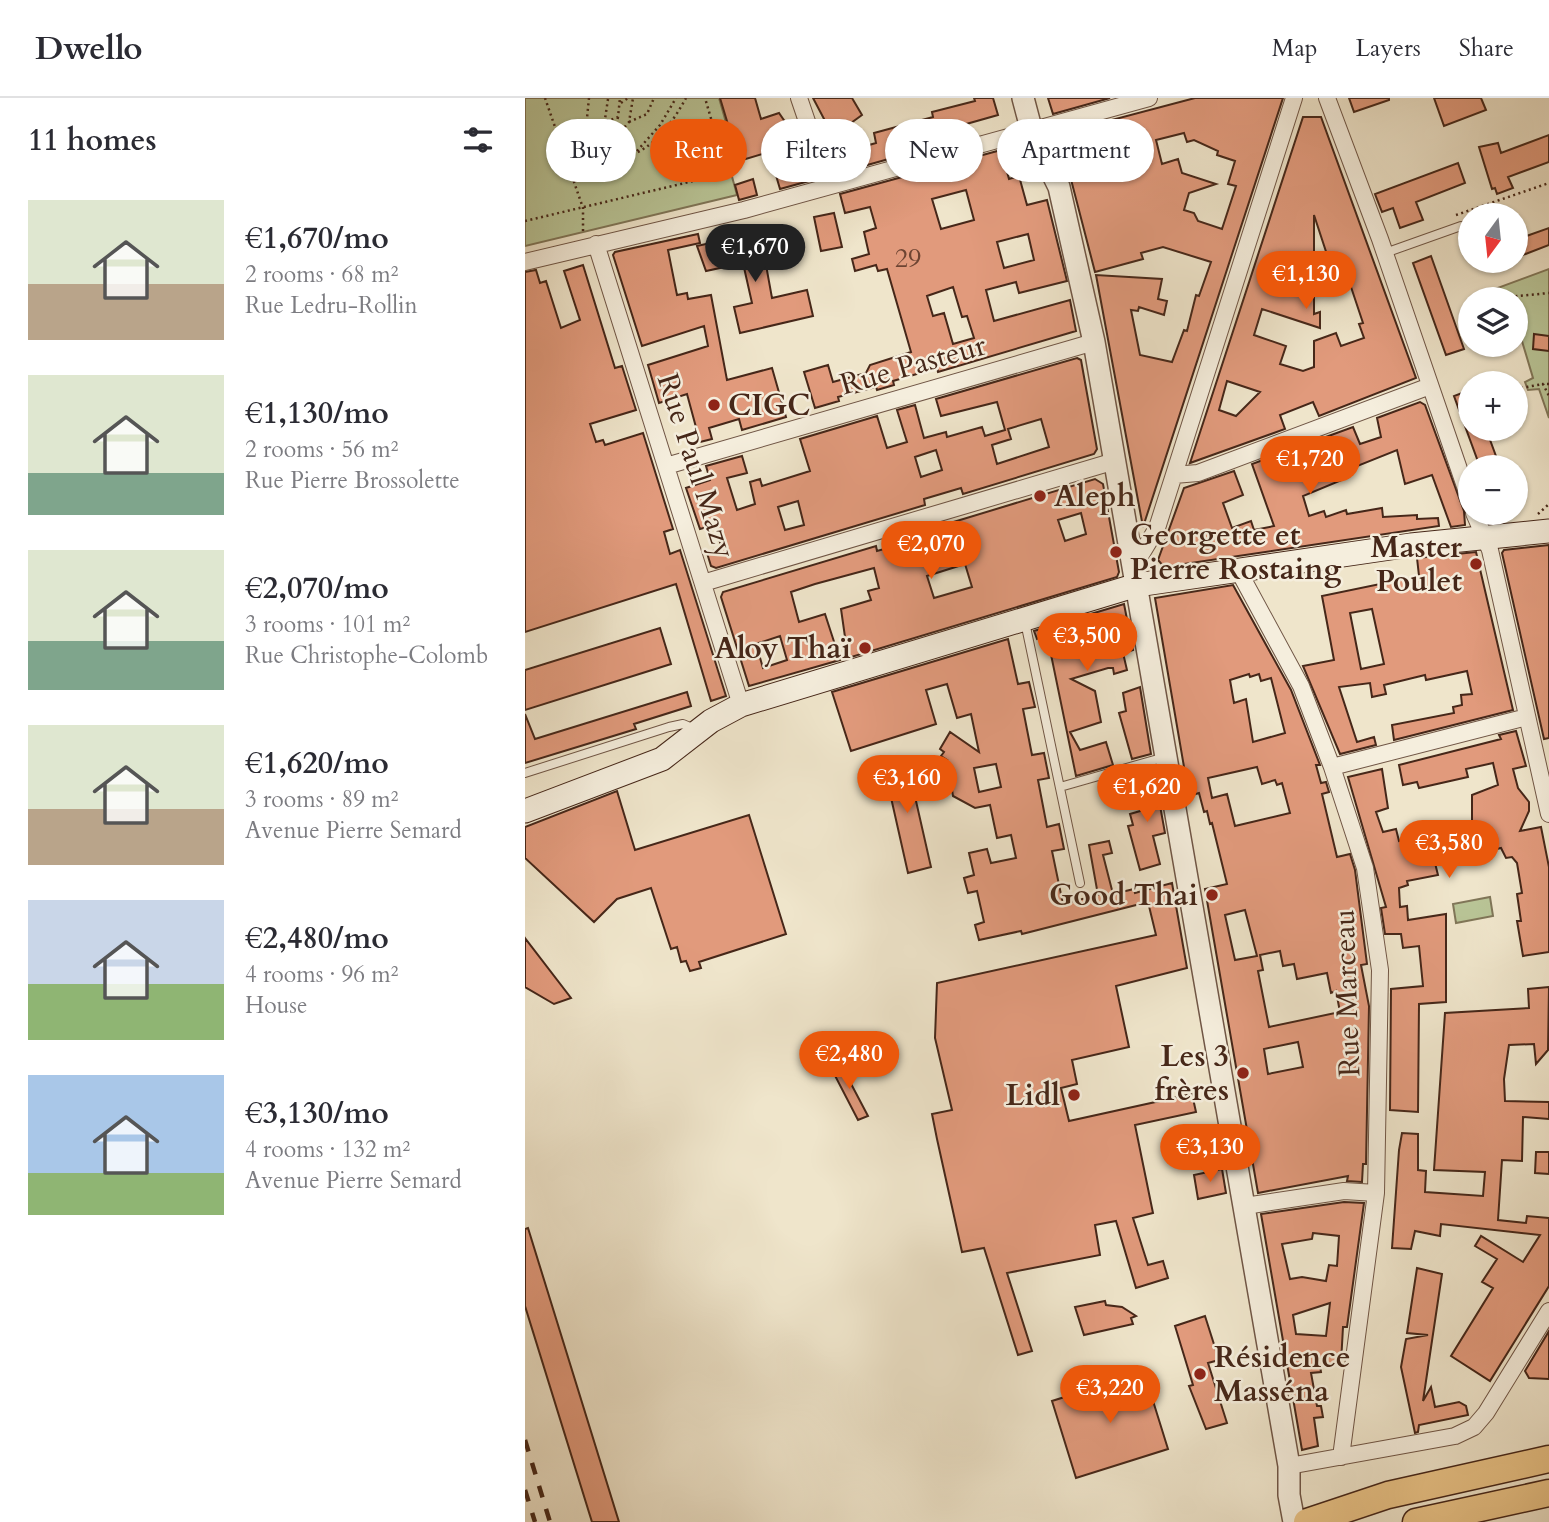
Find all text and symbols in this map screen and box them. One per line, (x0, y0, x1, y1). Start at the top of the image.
text: Dwello (35, 26, 143, 71)
text: Map (1272, 32, 1318, 65)
text: Layers (1356, 32, 1421, 65)
text: Share (1459, 32, 1514, 65)
chip: Buy (546, 119, 636, 182)
chip: Rent (650, 119, 747, 182)
chip: Filters (761, 119, 871, 182)
chip: New (885, 119, 983, 182)
chip: Apartment (997, 119, 1154, 182)
text: 11 homes (28, 120, 157, 161)
icon: filters (459, 121, 497, 159)
north arrow (1458, 203, 1528, 273)
map controls (1458, 203, 1528, 525)
text: €1,670/mo (245, 218, 389, 259)
pin: €1,670 (698, 225, 812, 284)
icon: home (84, 228, 168, 312)
text: €1,670 (721, 231, 789, 262)
house number: 29 (895, 241, 921, 276)
pin: €1,130 (1249, 252, 1363, 311)
text: €1,130 (1272, 258, 1340, 289)
text: 2 rooms · 68 m² (245, 259, 398, 290)
button: layers (1458, 287, 1528, 357)
text: Rue Ledru-Rollin (245, 290, 418, 321)
street label: Rue Pasteur (835, 325, 991, 405)
street label: Rue Paul Mazy (647, 368, 745, 564)
button: + (1458, 371, 1528, 441)
place label: CIGC (728, 385, 811, 426)
text: €1,130/mo (245, 393, 389, 434)
marker: CIGC (706, 397, 722, 413)
icon: home (84, 403, 168, 487)
text: 2 rooms · 56 m² (245, 434, 398, 465)
pin: €1,720 (1253, 436, 1367, 496)
text: €1,720 (1276, 443, 1344, 474)
button: − (1458, 455, 1528, 525)
text: Rue Pierre Brossolette (245, 465, 460, 496)
place label: Aleph (1054, 476, 1136, 517)
marker: Aleph (1032, 488, 1048, 504)
place label: Georgette et Pierre Rostaing (1130, 515, 1342, 590)
pin: €2,070 (874, 522, 988, 581)
place label: Master Poulet (1371, 527, 1463, 602)
text: €2,070 (897, 528, 965, 559)
marker: Georgette et Pierre Rostaing (1108, 544, 1124, 560)
marker: Master Poulet (1468, 556, 1484, 572)
text: €2,070/mo (245, 568, 389, 609)
icon: home (84, 578, 168, 662)
text: 3 rooms · 101 m² (245, 609, 410, 640)
pin: €3,500 (1030, 614, 1144, 673)
text: €3,500 (1053, 620, 1121, 651)
place label: Aloy Thaï (714, 628, 851, 669)
text: Rue Christophe-Colomb (245, 640, 488, 671)
marker: Aloy Thaï (857, 640, 873, 656)
text: €1,620/mo (245, 743, 389, 784)
icon: home (84, 753, 168, 837)
pin: €3,160 (850, 756, 964, 815)
text: €3,160 (873, 762, 941, 793)
pin: €1,620 (1090, 764, 1204, 824)
text: €1,620 (1113, 771, 1181, 802)
text: 3 rooms · 89 m² (245, 784, 398, 815)
text: Avenue Pierre Semard (245, 815, 462, 846)
pin: €3,580 (1392, 820, 1506, 880)
text: €3,580 (1415, 827, 1483, 858)
place label: Good Thai (1049, 875, 1198, 916)
marker: Good Thai (1204, 887, 1220, 903)
street label: Rue Marceau (1324, 908, 1370, 1078)
text: €2,480/mo (245, 918, 389, 959)
icon: home (84, 928, 168, 1012)
text: 4 rooms · 96 m² (245, 959, 398, 990)
text: House (245, 990, 307, 1021)
pin: €2,480 (792, 1032, 906, 1091)
place label: Les 3 frères (1155, 1036, 1229, 1111)
text: €2,480 (815, 1038, 883, 1069)
marker: Les 3 frères (1235, 1065, 1251, 1081)
place label: Lidl (1006, 1075, 1060, 1116)
marker: Lidl (1066, 1087, 1082, 1103)
text: €3,130/mo (245, 1093, 389, 1134)
icon: home (84, 1103, 168, 1187)
pin: €3,130 (1153, 1124, 1267, 1184)
text: €3,130 (1176, 1131, 1244, 1162)
text: 4 rooms · 132 m² (245, 1134, 410, 1165)
text: Avenue Pierre Semard (245, 1165, 462, 1196)
place label: Résidence Masséna (1214, 1337, 1351, 1412)
pin: €3,220 (1053, 1366, 1167, 1425)
marker: Résidence Masséna (1192, 1366, 1208, 1382)
text: €3,220 (1076, 1372, 1144, 1403)

